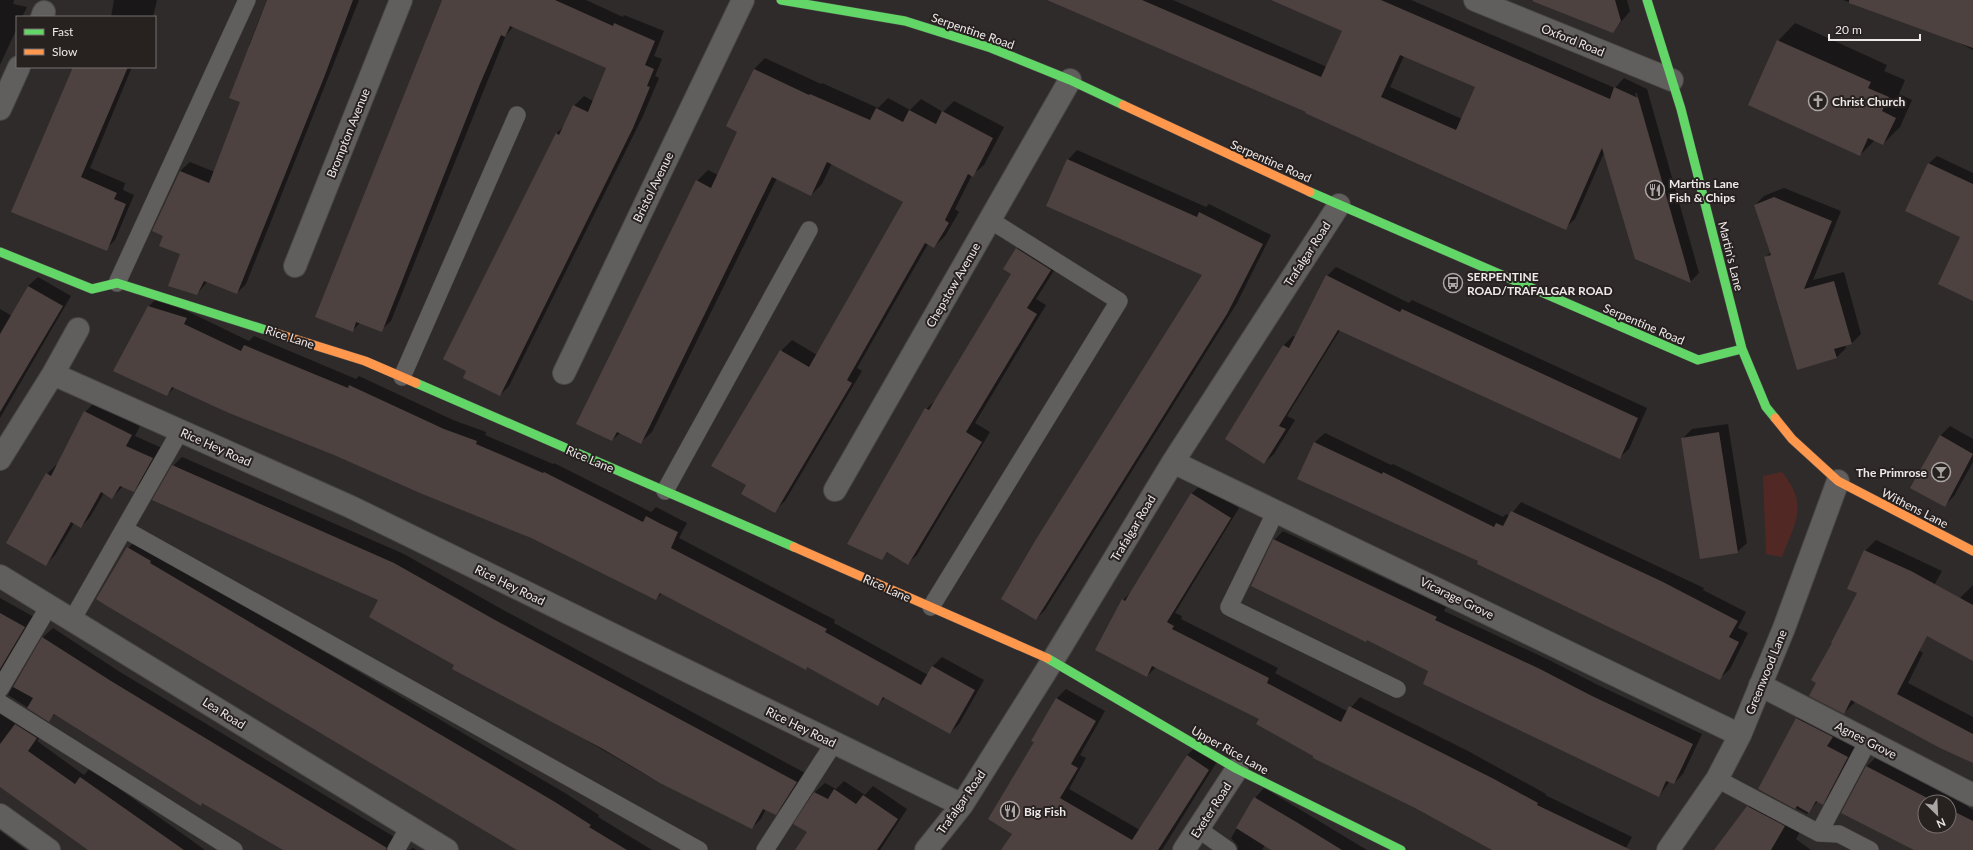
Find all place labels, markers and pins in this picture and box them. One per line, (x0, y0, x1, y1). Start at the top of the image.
church icon: Christ Church (1807, 90, 1829, 112)
place label: Christ Church (1832, 94, 1905, 109)
place label: Martins Lane Fish & Chips (1669, 176, 1740, 205)
restaurant icon: Martins Lane Fish & Chips (1644, 179, 1666, 201)
place label: SERPENTINE ROAD/TRAFALGAR ROAD (1467, 269, 1613, 298)
bus stop icon: SERPENTINE ROAD/TRAFALGAR ROAD (1442, 272, 1464, 294)
bar icon: The Primrose (1930, 461, 1952, 483)
place label: The Primrose (1856, 465, 1928, 480)
restaurant icon: Big Fish (999, 800, 1021, 822)
place label: Big Fish (1024, 804, 1066, 819)

